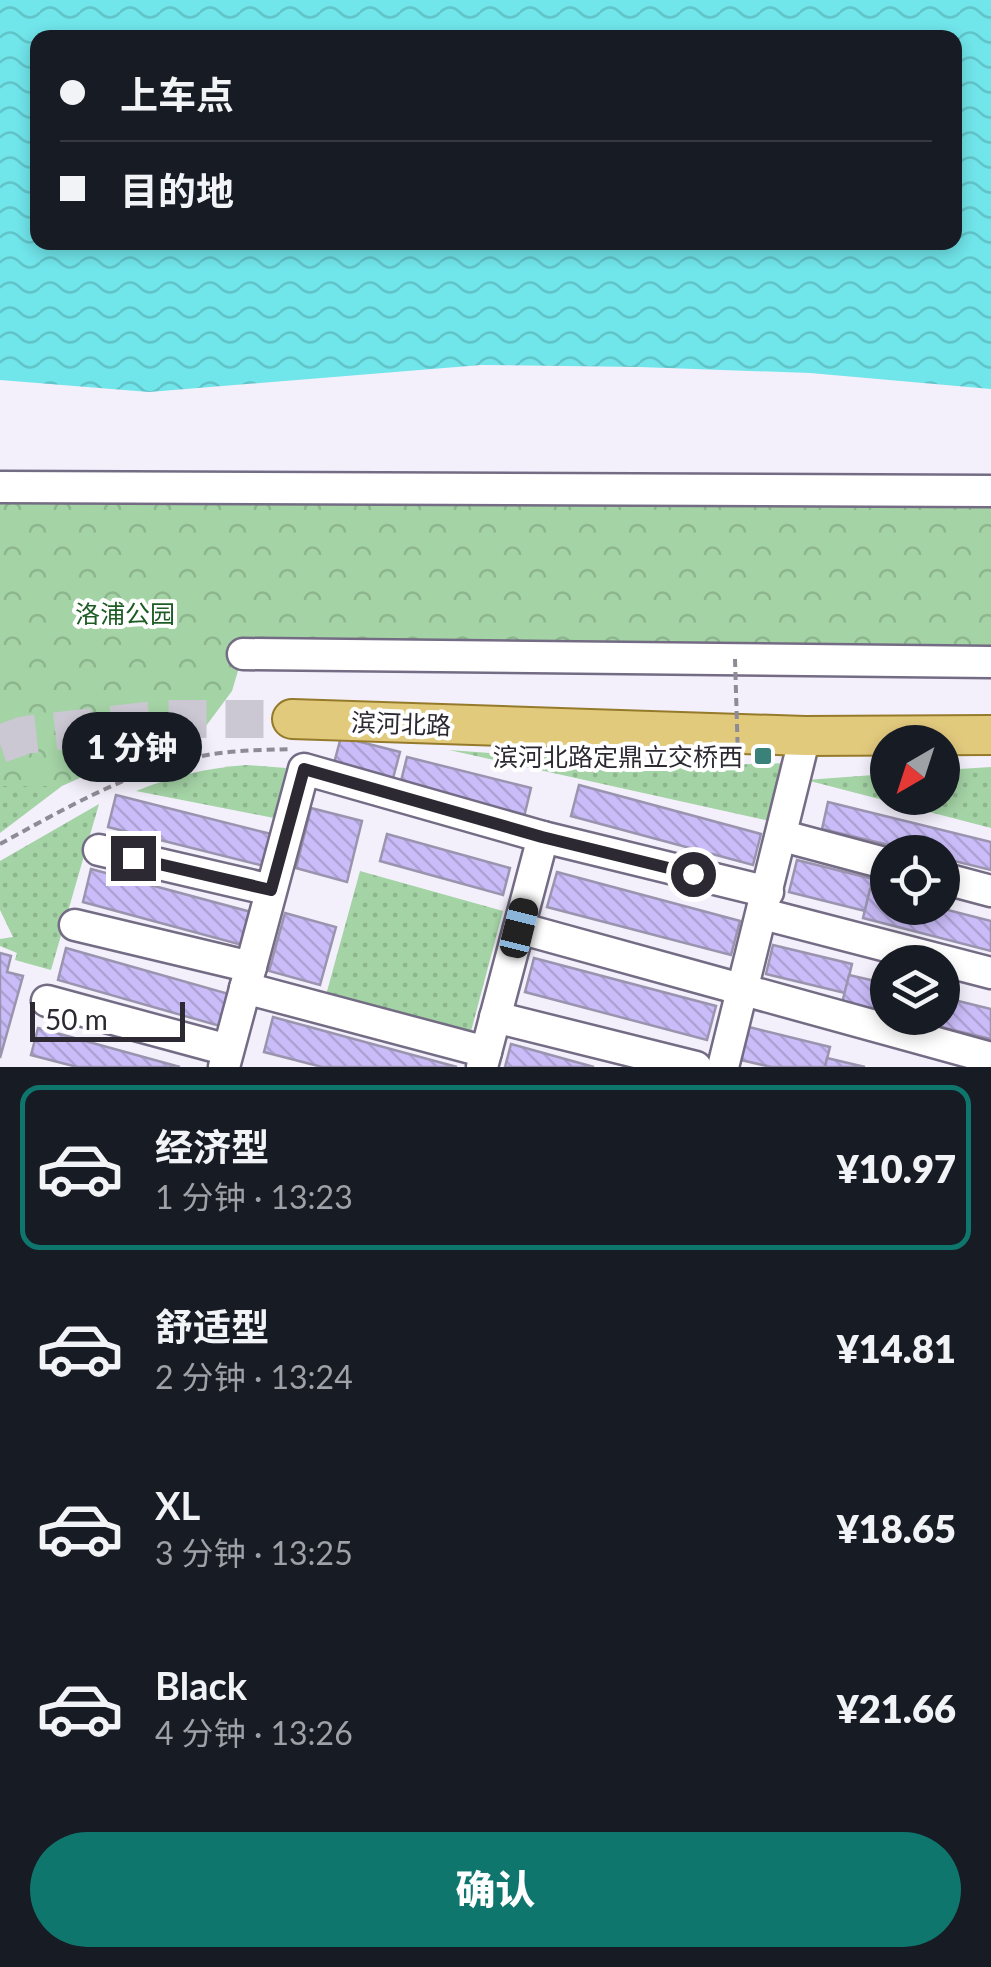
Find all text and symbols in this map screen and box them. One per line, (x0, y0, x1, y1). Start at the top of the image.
text: 上车点 (120, 71, 234, 117)
text: 目的地 (120, 167, 234, 213)
park label: 洛浦公园 (75, 598, 175, 628)
street label: 滨河北路 (350, 706, 452, 740)
callout: 1 分钟 (63, 713, 203, 783)
north arrow (870, 725, 960, 815)
map controls (870, 725, 960, 1035)
text: 1 分钟 (87, 727, 177, 766)
place label: 滨河北路定鼎立交桥西 (493, 741, 743, 771)
marker: 滨河北路定鼎立交桥西 (752, 745, 774, 767)
button: locate (870, 835, 960, 925)
route end (111, 836, 156, 881)
route start (671, 852, 716, 897)
car (497, 895, 541, 961)
button: layers (870, 945, 960, 1035)
scale bar (30, 997, 185, 1042)
text: 50 m (45, 1002, 108, 1036)
icon: car (35, 1123, 125, 1213)
text: 经济型 (155, 1123, 269, 1169)
text: ¥10.97 (837, 1145, 956, 1191)
text: 1 分钟 · 13:23 (155, 1177, 353, 1216)
icon: car (35, 1303, 125, 1393)
text: 舒适型 (155, 1303, 269, 1349)
text: ¥14.81 (837, 1325, 956, 1371)
text: 2 分钟 · 13:24 (155, 1357, 353, 1396)
text: XL (155, 1482, 200, 1528)
icon: car (35, 1483, 125, 1573)
text: ¥18.65 (837, 1505, 956, 1551)
text: 3 分钟 · 13:25 (155, 1533, 353, 1572)
text: Black (155, 1662, 247, 1708)
icon: car (35, 1663, 125, 1753)
text: ¥21.66 (837, 1685, 956, 1731)
text: 4 分钟 · 13:26 (155, 1713, 353, 1752)
button: 确认 (30, 1832, 961, 1947)

